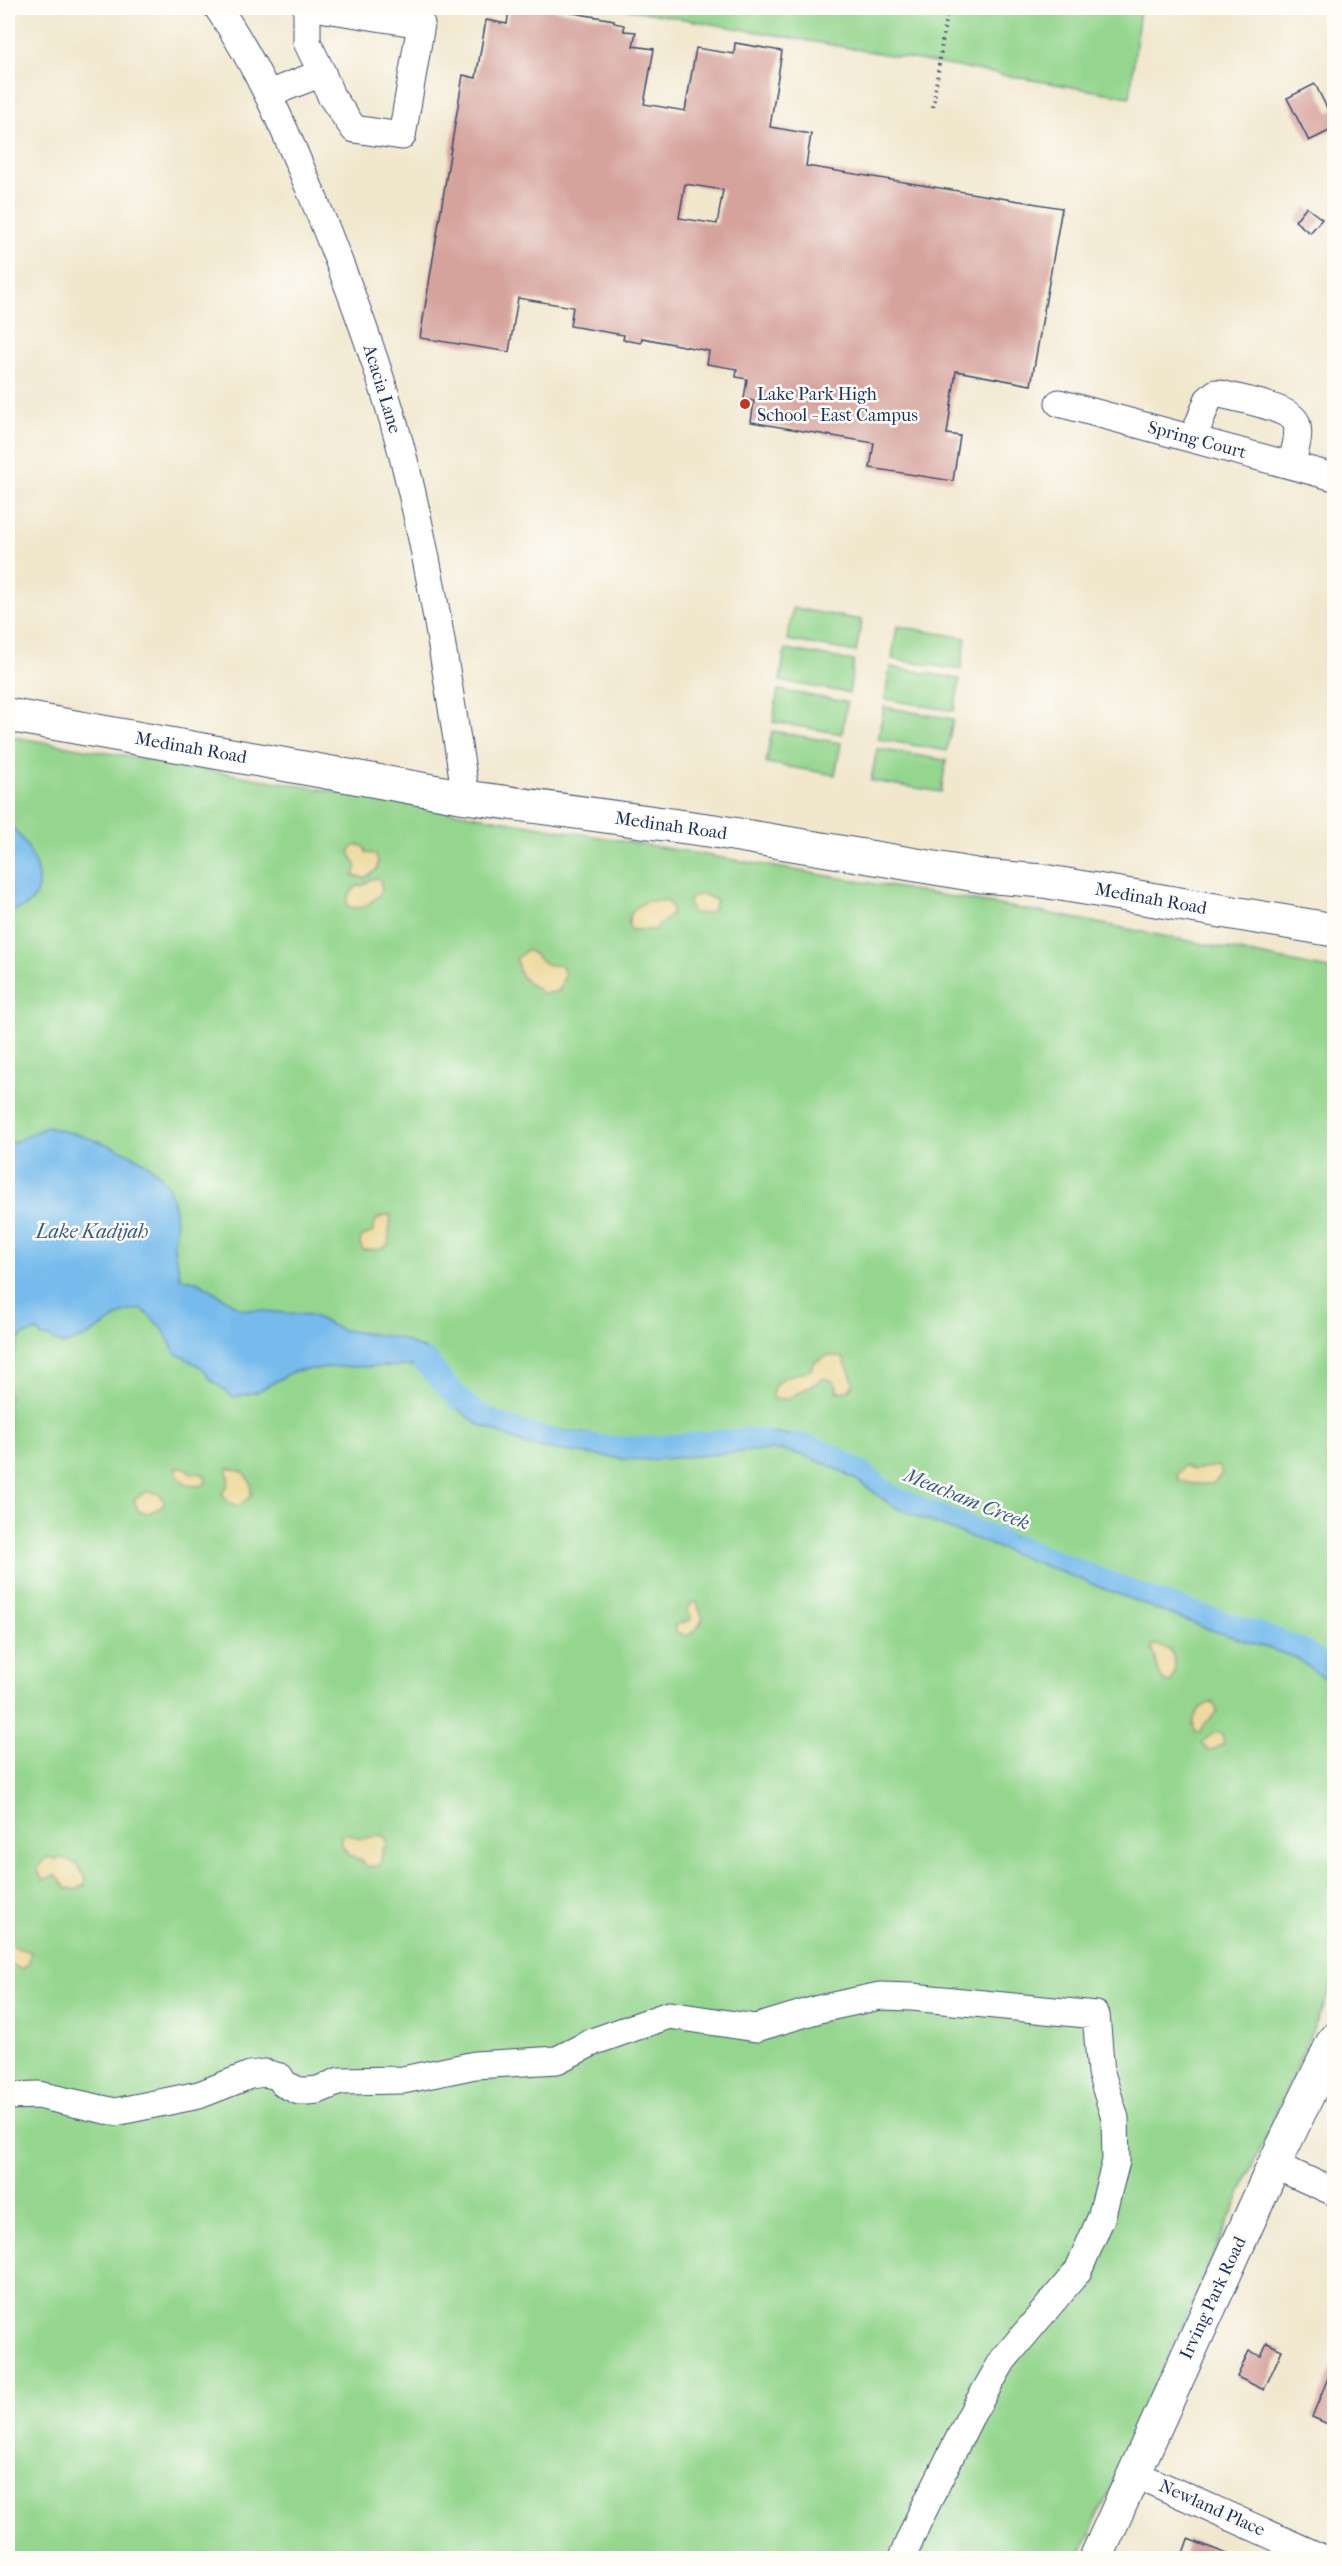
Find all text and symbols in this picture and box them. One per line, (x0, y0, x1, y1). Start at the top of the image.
street label: Acacia Lane (358, 341, 405, 436)
place label: Lake Park High School - East Campus (757, 384, 918, 426)
marker: Lake Park High School - East Campus (738, 397, 752, 411)
street label: Spring Court (1145, 417, 1249, 463)
street label: Medinah Road (133, 728, 249, 768)
street label: Medinah Road (614, 808, 729, 844)
street label: Medinah Road (1093, 879, 1209, 919)
water label: Lake Kadijah (34, 1220, 148, 1243)
water label: Meacham Creek (899, 1463, 1033, 1535)
street label: Irving Park Road (1175, 2233, 1251, 2363)
street label: Newland Place (1156, 2475, 1268, 2541)

